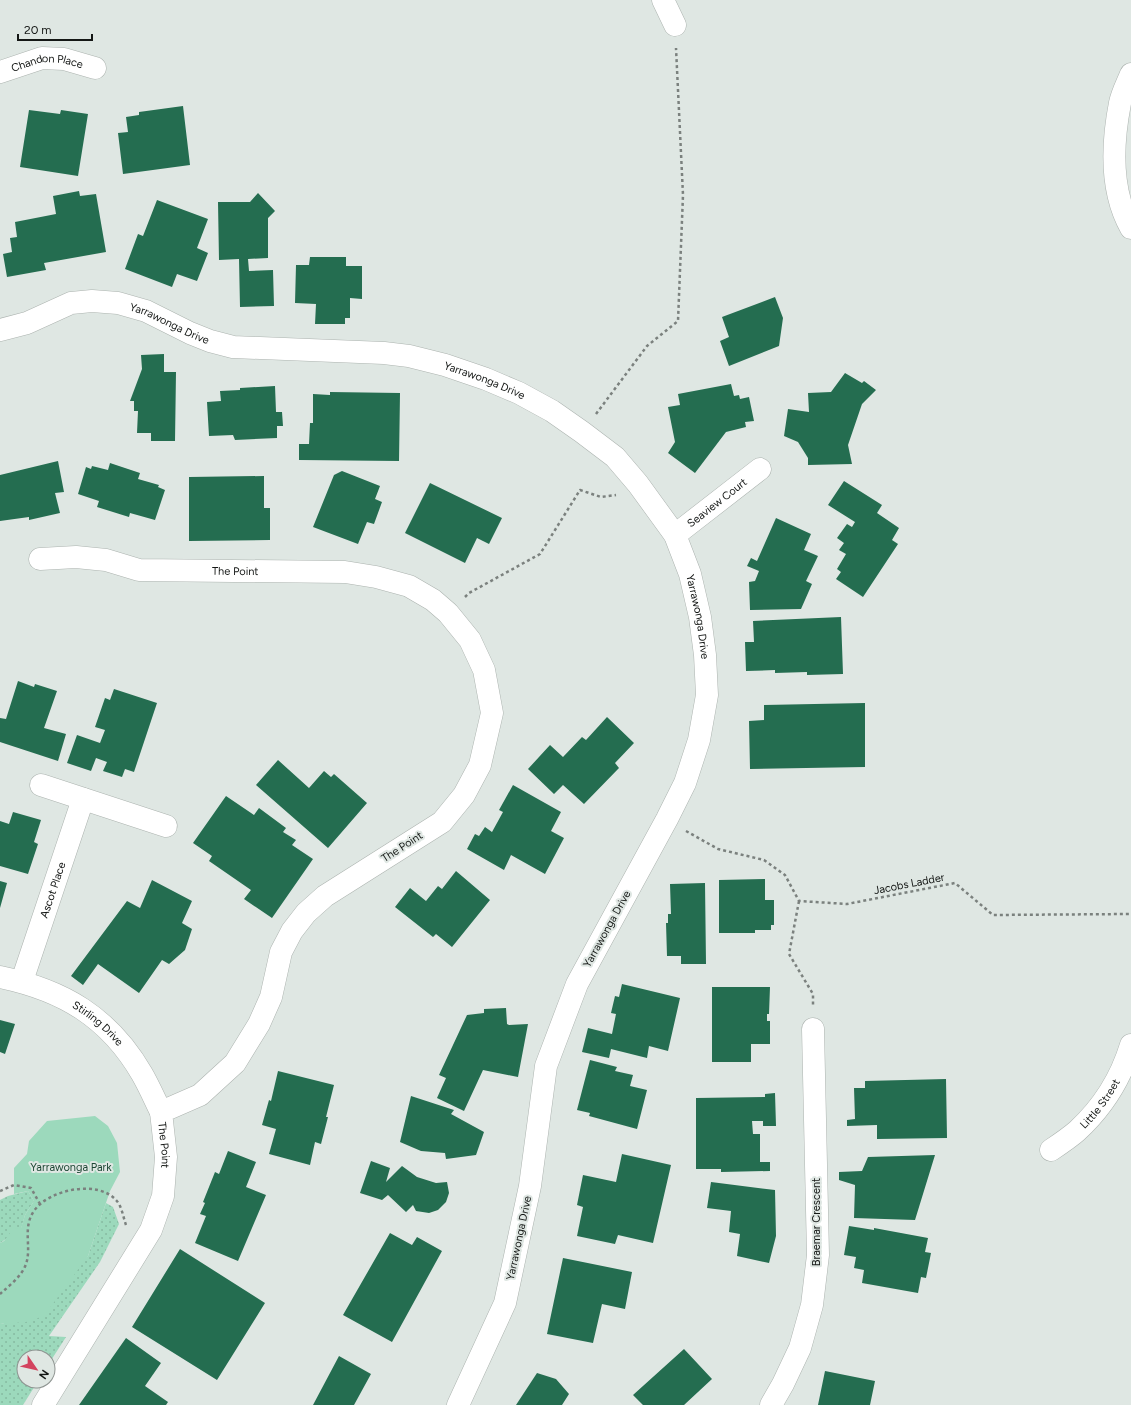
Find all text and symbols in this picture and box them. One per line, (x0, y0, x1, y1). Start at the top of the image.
scale bar (18, 16, 92, 42)
text: 20 m (24, 23, 52, 37)
street label: Chandon Place (9, 52, 85, 74)
street label: Yarrawonga Drive (128, 300, 211, 347)
street label: Yarrawonga Drive (443, 359, 528, 402)
street label: Seaview Court (684, 475, 749, 530)
street label: The Point (212, 564, 259, 578)
street label: Yarrawonga Drive (684, 573, 712, 659)
street label: The Point (379, 829, 425, 865)
street label: Ascot Place (37, 860, 68, 920)
street label: Jacobs Ladder (872, 871, 946, 897)
street label: Yarrawonga Drive (581, 888, 633, 970)
street label: Stirling Drive (70, 998, 126, 1048)
street label: Little Street (1077, 1077, 1122, 1131)
street label: The Point (156, 1121, 173, 1169)
park label: Yarrawonga Park (30, 1161, 112, 1174)
street label: Braemar Crescent (810, 1178, 823, 1266)
street label: Yarrawonga Drive (504, 1195, 534, 1281)
north arrow (16, 1349, 56, 1389)
text: N (36, 1367, 52, 1381)

